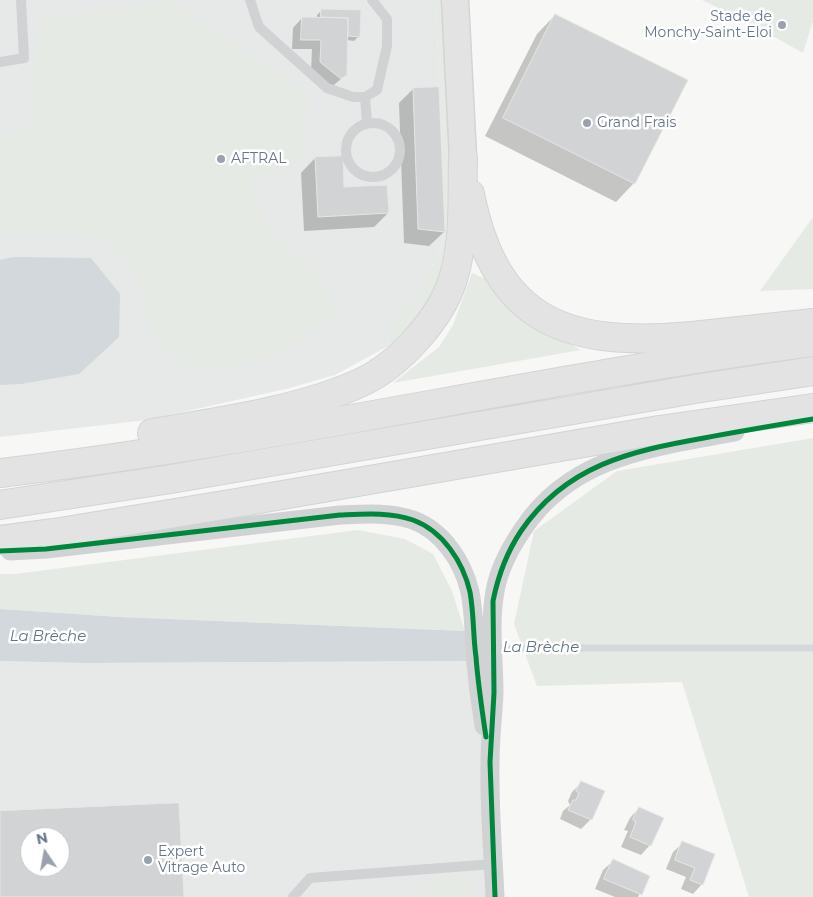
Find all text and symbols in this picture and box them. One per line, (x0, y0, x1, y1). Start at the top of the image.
place label: Stade de Monchy-Saint-Eloi (644, 9, 772, 41)
marker: Stade de Monchy-Saint-Eloi (776, 19, 788, 31)
place label: Grand Frais (597, 115, 676, 131)
marker: Grand Frais (581, 117, 593, 129)
place label: AFTRAL (231, 151, 286, 167)
marker: AFTRAL (215, 153, 227, 165)
water label: La Brèche (10, 628, 86, 646)
water label: La Brèche (503, 639, 579, 657)
north arrow (20, 827, 70, 877)
text: N (35, 828, 49, 848)
place label: Expert Vitrage Auto (158, 844, 245, 876)
marker: Expert Vitrage Auto (142, 854, 154, 866)

